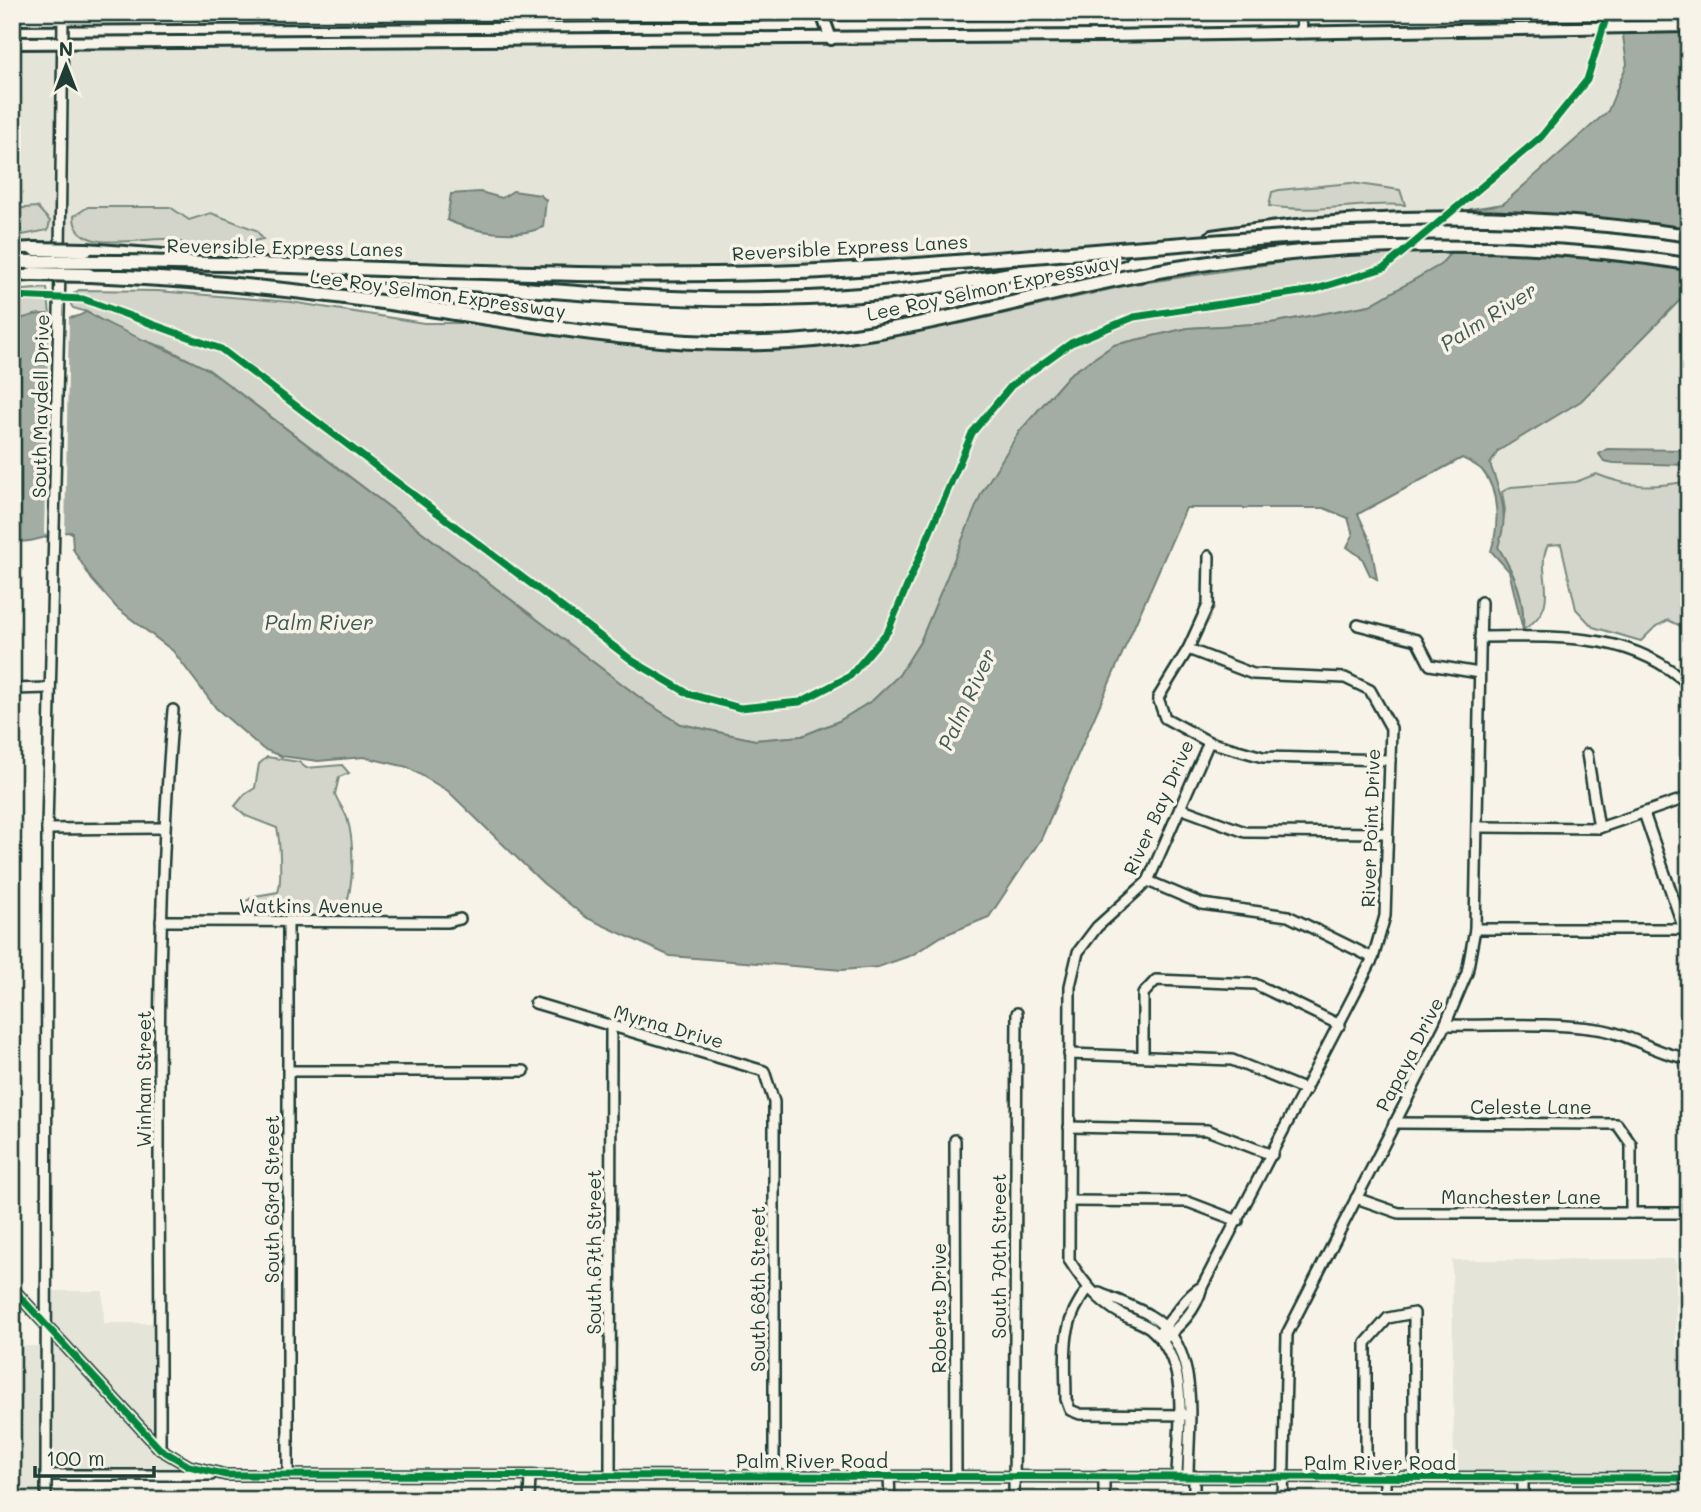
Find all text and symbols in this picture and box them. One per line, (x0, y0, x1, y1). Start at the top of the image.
north arrow (32, 32, 102, 102)
text: N (59, 36, 73, 61)
street label: Reversible Express Lanes (731, 228, 969, 266)
street label: Reversible Express Lanes (167, 232, 403, 262)
street label: Lee Roy Selmon Expressway (864, 248, 1122, 326)
street label: Lee Roy Selmon Expressway (309, 263, 567, 323)
water label: Palm River (1435, 276, 1541, 356)
street label: South Maydell Drive (26, 314, 54, 498)
water label: Palm River (264, 608, 374, 635)
water label: Palm River (931, 644, 1001, 754)
street label: River Bay Drive (1117, 736, 1199, 878)
street label: River Point Drive (1355, 748, 1385, 908)
street label: Watkins Avenue (239, 893, 383, 918)
street label: Papaya Drive (1369, 993, 1449, 1115)
street label: Myrna Drive (611, 998, 727, 1054)
street label: Winham Street (131, 1010, 156, 1148)
street label: Celeste Lane (1470, 1094, 1592, 1119)
street label: South 63rd Street (259, 1115, 284, 1283)
street label: South 67th Street (581, 1169, 606, 1335)
street label: South 70th Street (986, 1173, 1011, 1339)
street label: Manchester Lane (1441, 1184, 1601, 1209)
street label: South 68th Street (745, 1206, 770, 1372)
street label: Roberts Drive (926, 1243, 951, 1373)
scale bar (35, 1435, 154, 1479)
text: 100 m (46, 1444, 105, 1471)
street label: Palm River Road (736, 1448, 888, 1473)
street label: Palm River Road (1304, 1450, 1456, 1475)

